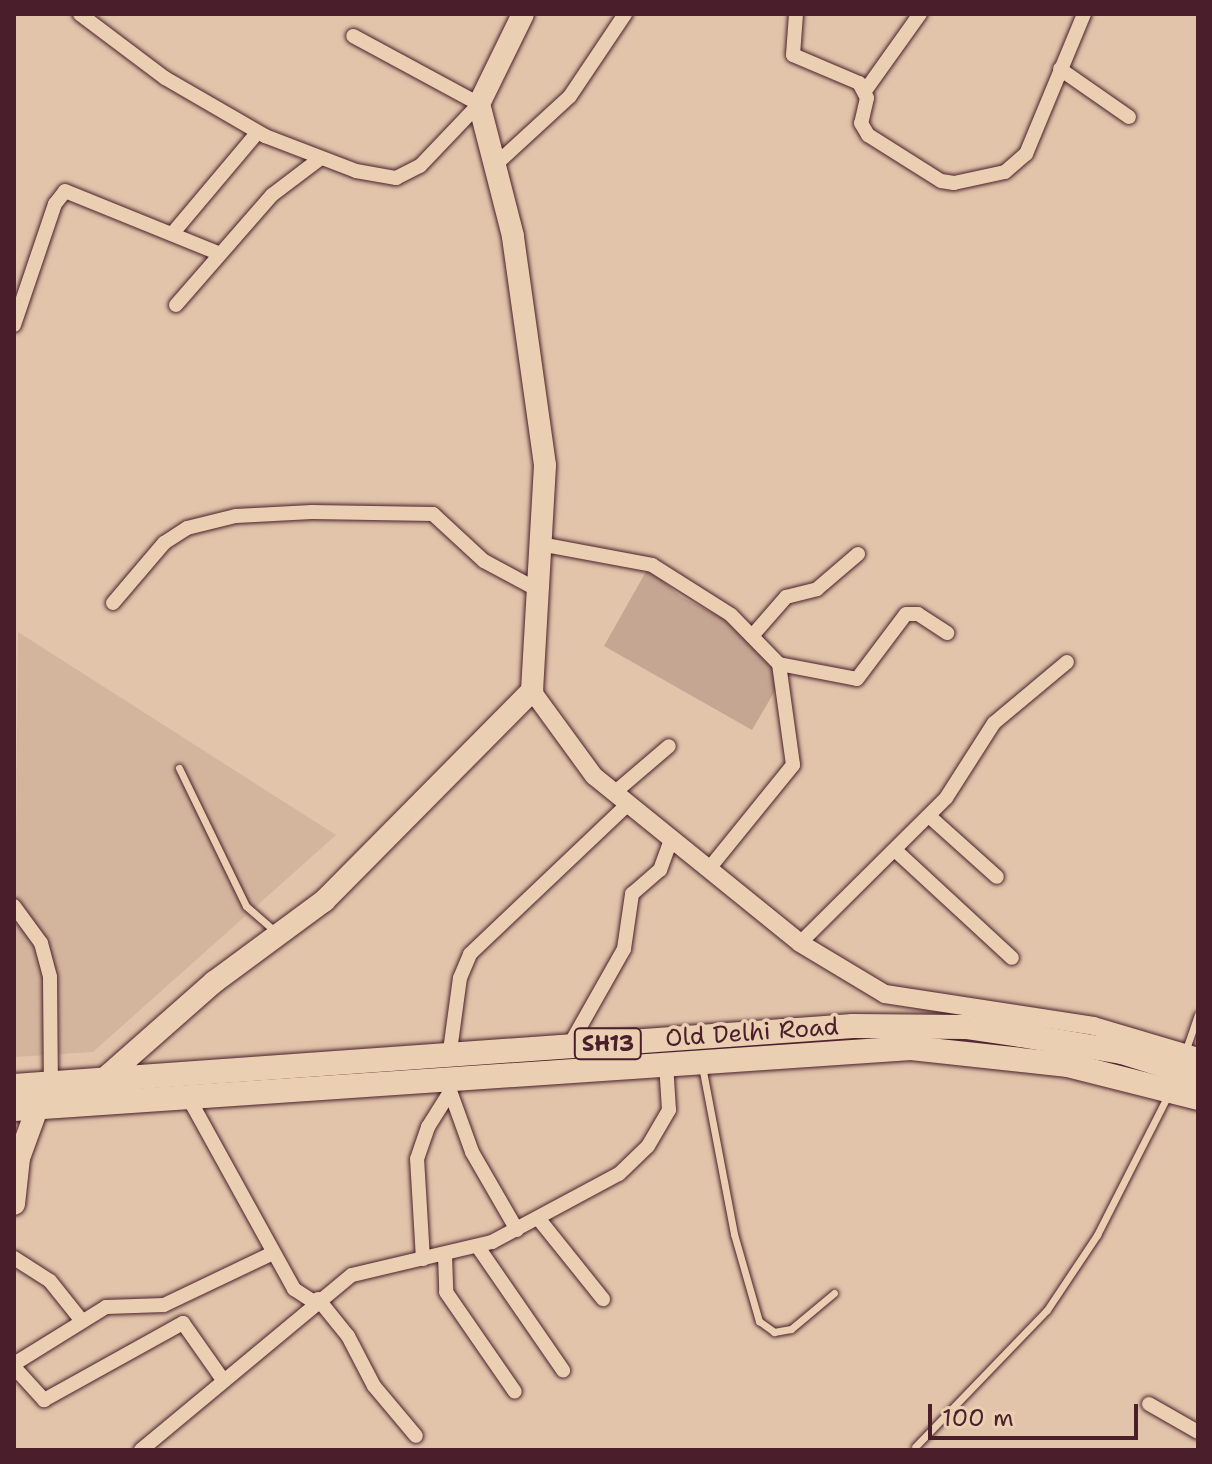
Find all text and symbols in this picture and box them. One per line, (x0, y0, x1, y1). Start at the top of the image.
street label: Old Delhi Road (664, 1013, 840, 1053)
road number: SH13 (572, 1026, 644, 1062)
scale bar (932, 1388, 1142, 1438)
text: 100 m (942, 1402, 1014, 1434)

